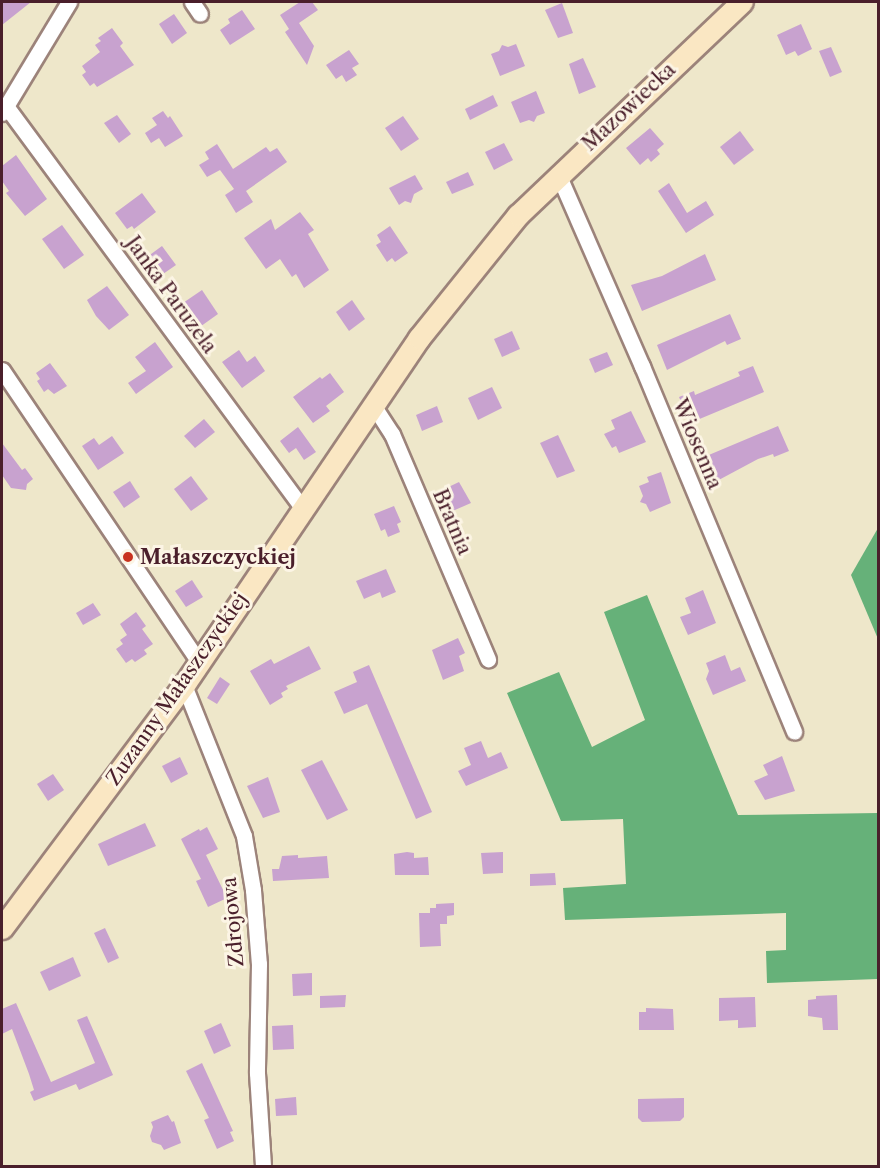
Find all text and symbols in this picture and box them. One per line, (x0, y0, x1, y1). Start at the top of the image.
street label: Mazowiecka (577, 58, 681, 156)
street label: Janka Paruzela (120, 232, 222, 358)
street label: Wiosenna (667, 395, 727, 493)
street label: Bratnia (427, 486, 477, 558)
place label: Małaszczyckiej (140, 545, 296, 569)
marker: Małaszczyckiej (121, 550, 135, 564)
street label: Zuzanny Małaszczyckiej (101, 588, 253, 790)
street label: Zdrojowa (217, 876, 249, 968)

